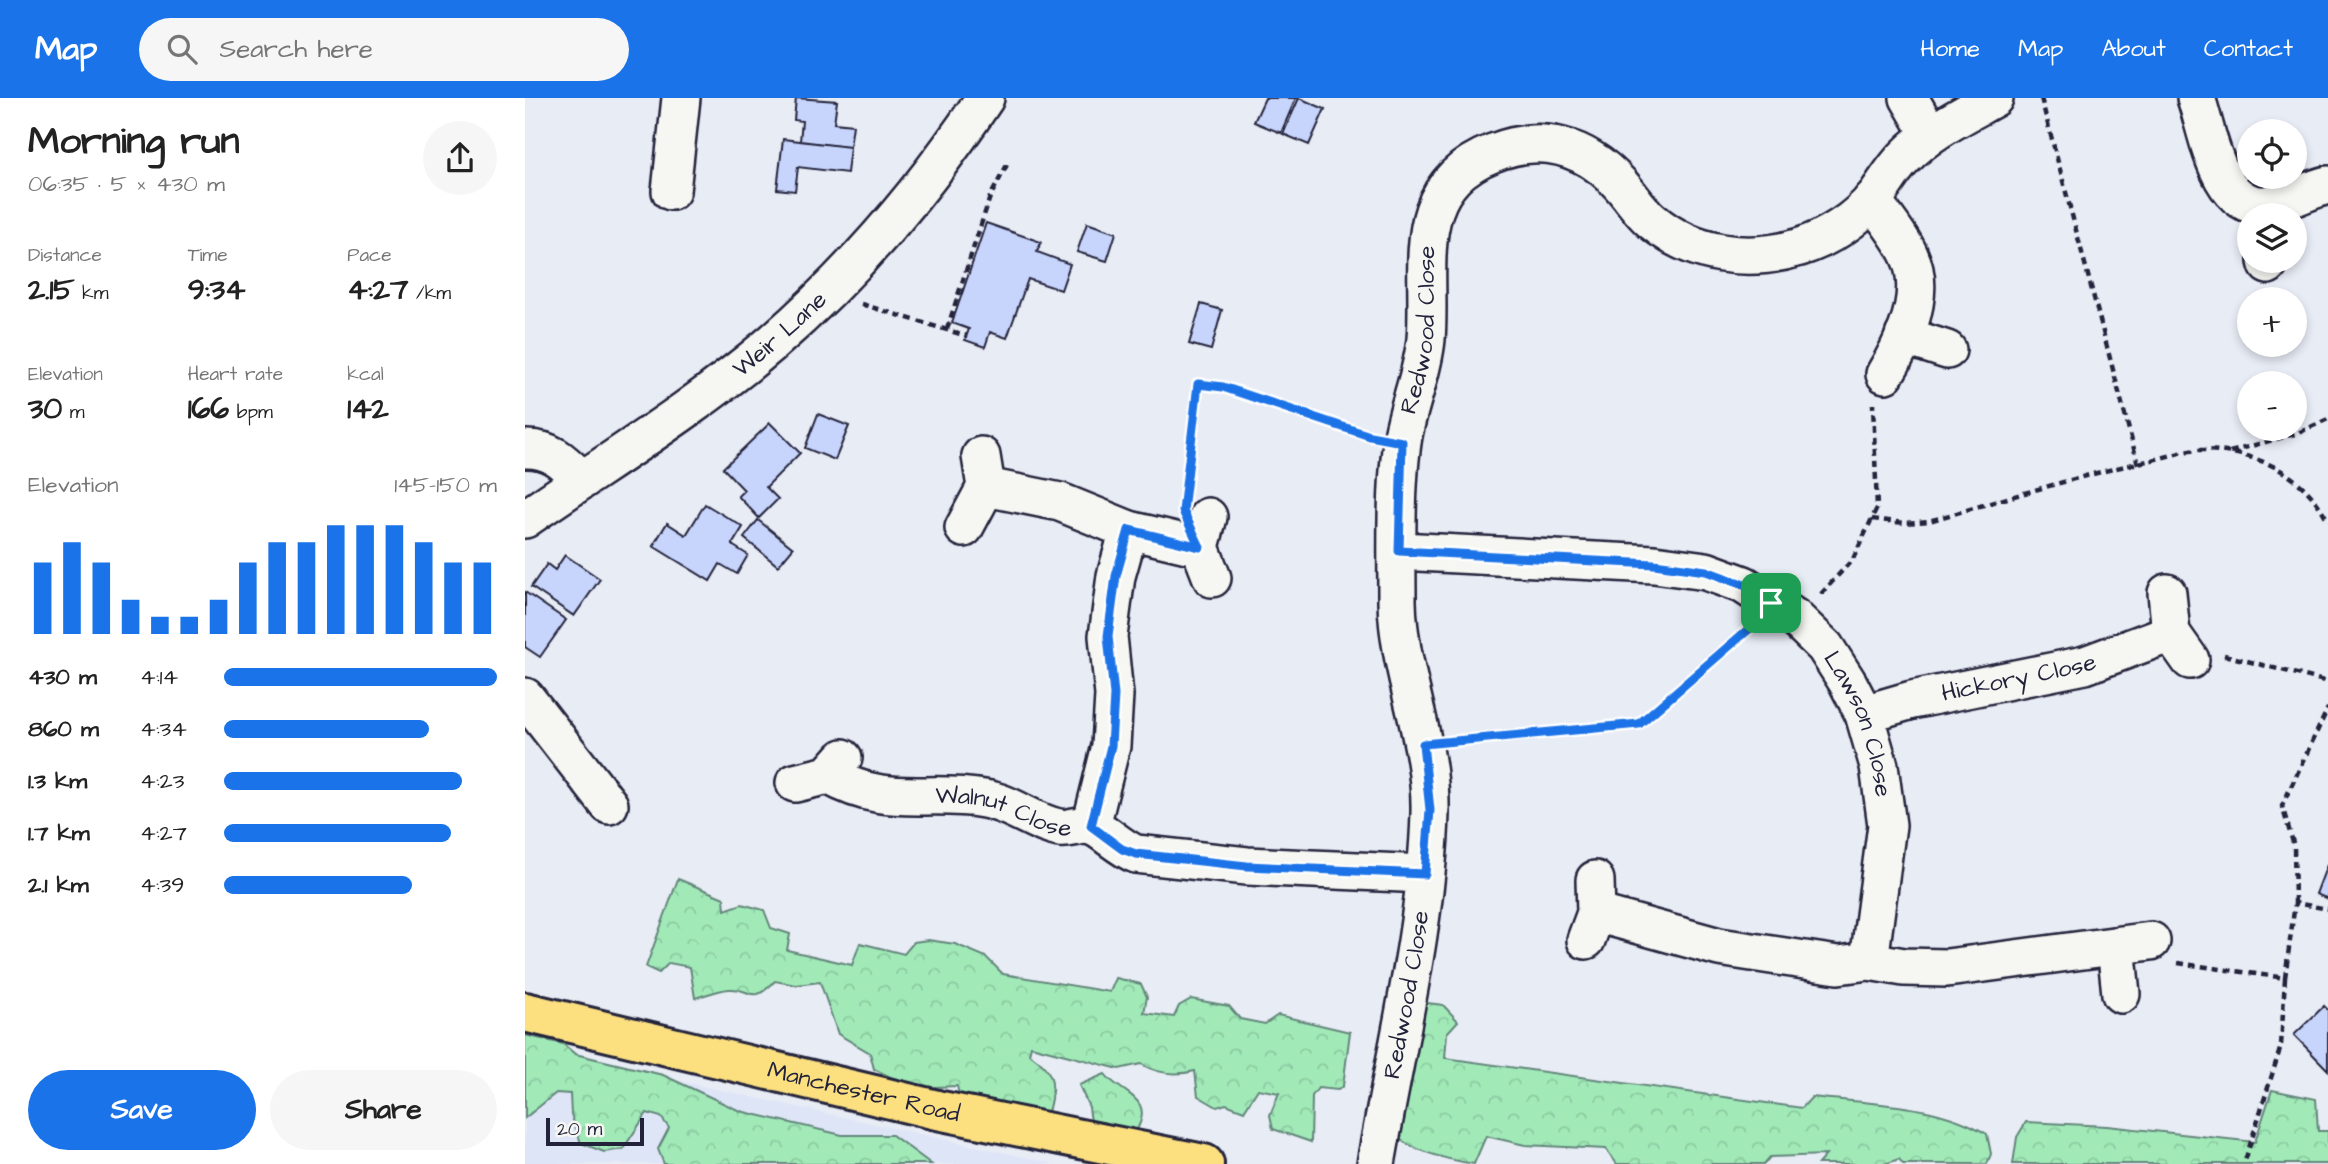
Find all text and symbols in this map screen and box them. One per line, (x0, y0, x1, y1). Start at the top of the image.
search box (139, 18, 629, 81)
text: Map (35, 26, 97, 72)
icon: search (163, 30, 201, 68)
text: Search here (219, 31, 373, 67)
text: Home (1920, 32, 1980, 66)
text: Map (2018, 32, 2063, 66)
text: About (2101, 32, 2166, 66)
text: Contact (2204, 32, 2293, 66)
text: Morning run (28, 116, 240, 168)
map controls (2237, 119, 2307, 441)
button: locate (2237, 119, 2307, 189)
button: share (423, 121, 497, 195)
text: 06:35 · 5 × 430 m (28, 168, 225, 200)
button: layers (2237, 203, 2307, 273)
text: Distance (28, 242, 102, 269)
text: Time (188, 242, 227, 269)
text: Pace (347, 242, 391, 269)
street label: Redwood Close (1392, 245, 1444, 418)
text: 2.15 (28, 269, 74, 311)
text: 9:34 (188, 269, 245, 311)
text: 4:27 (347, 269, 408, 311)
text: km (74, 280, 109, 307)
text: /km (408, 280, 451, 307)
street label: Weir Lane (725, 284, 835, 386)
button: + (2237, 287, 2307, 357)
text: Elevation (28, 361, 103, 388)
text: Heart rate (188, 361, 283, 388)
text: kcal (347, 361, 384, 388)
button: − (2237, 371, 2307, 441)
text: 30 (28, 388, 62, 430)
text: 166 (188, 388, 229, 430)
text: 142 (347, 388, 389, 430)
text: m (62, 399, 85, 426)
text: bpm (229, 399, 273, 426)
text: Elevation (28, 469, 119, 501)
text: 145–150 m (394, 469, 497, 501)
pin (1741, 573, 1801, 633)
icon: arrive (1752, 584, 1790, 622)
street label: Lawson Close (1815, 644, 1900, 799)
street label: Hickory Close (1939, 645, 2101, 711)
text: 430 m (28, 661, 97, 693)
text: 4:14 (140, 661, 178, 693)
text: 860 m (28, 713, 99, 745)
text: 4:34 (140, 713, 187, 745)
text: 1.3 km (28, 765, 87, 797)
text: 4:23 (140, 765, 184, 797)
street label: Walnut Close (935, 779, 1072, 846)
text: 1.7 km (28, 817, 90, 849)
text: 4:27 (140, 817, 187, 849)
text: 2.1 km (28, 869, 89, 901)
text: 4:39 (140, 869, 184, 901)
street label: Redwood Close (1375, 909, 1438, 1082)
street label: Manchester Road (764, 1053, 963, 1131)
button: Save (28, 1070, 256, 1150)
button: Share (270, 1070, 497, 1150)
scale bar (546, 1115, 644, 1147)
text: 20 m (557, 1116, 602, 1143)

